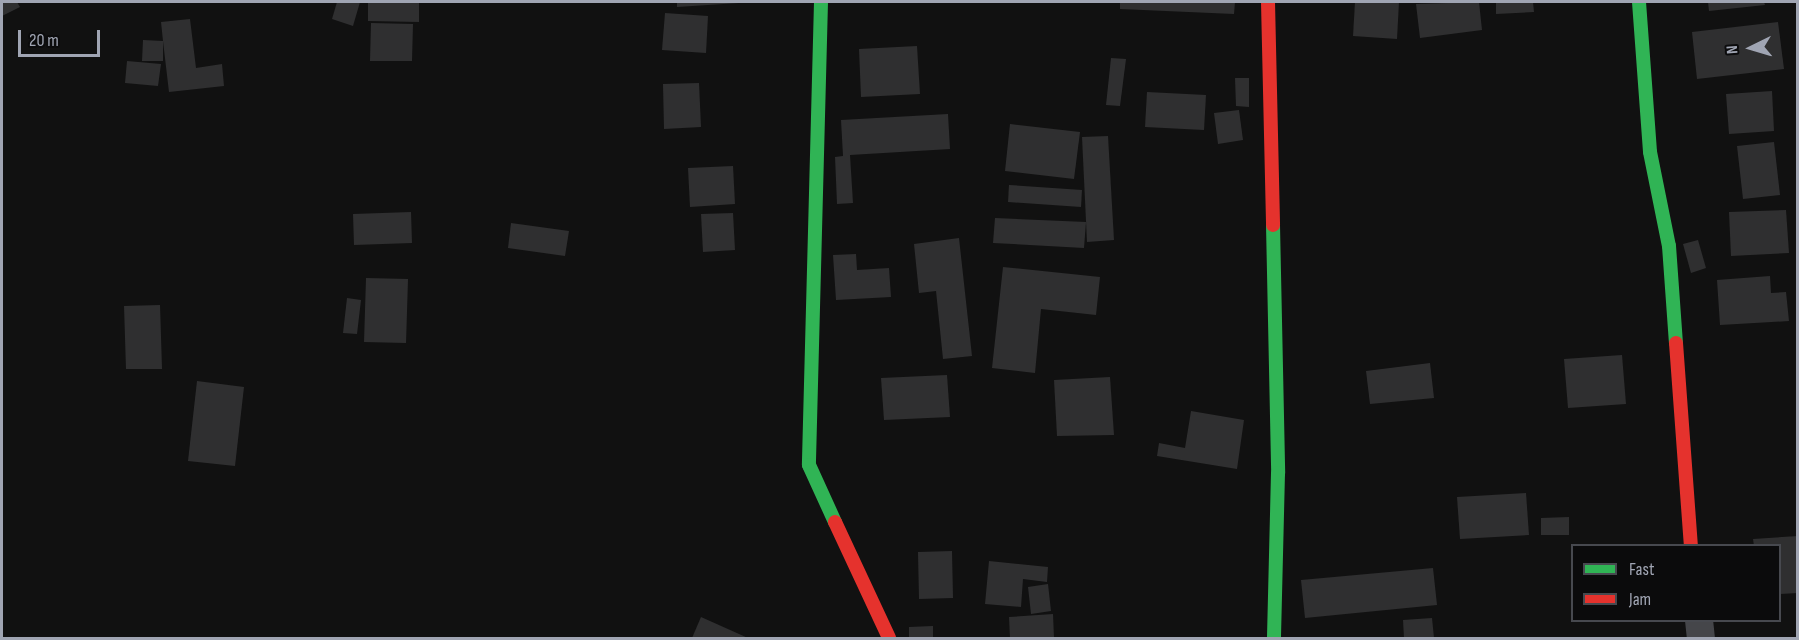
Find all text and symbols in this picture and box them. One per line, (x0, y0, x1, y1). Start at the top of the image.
scale bar (21, 18, 104, 56)
north arrow (1721, 18, 1781, 78)
text: 20 m (29, 30, 59, 51)
text: N (1723, 45, 1742, 55)
legend (1571, 544, 1781, 622)
text: Fast (1629, 559, 1654, 580)
text: Jam (1629, 589, 1651, 610)

